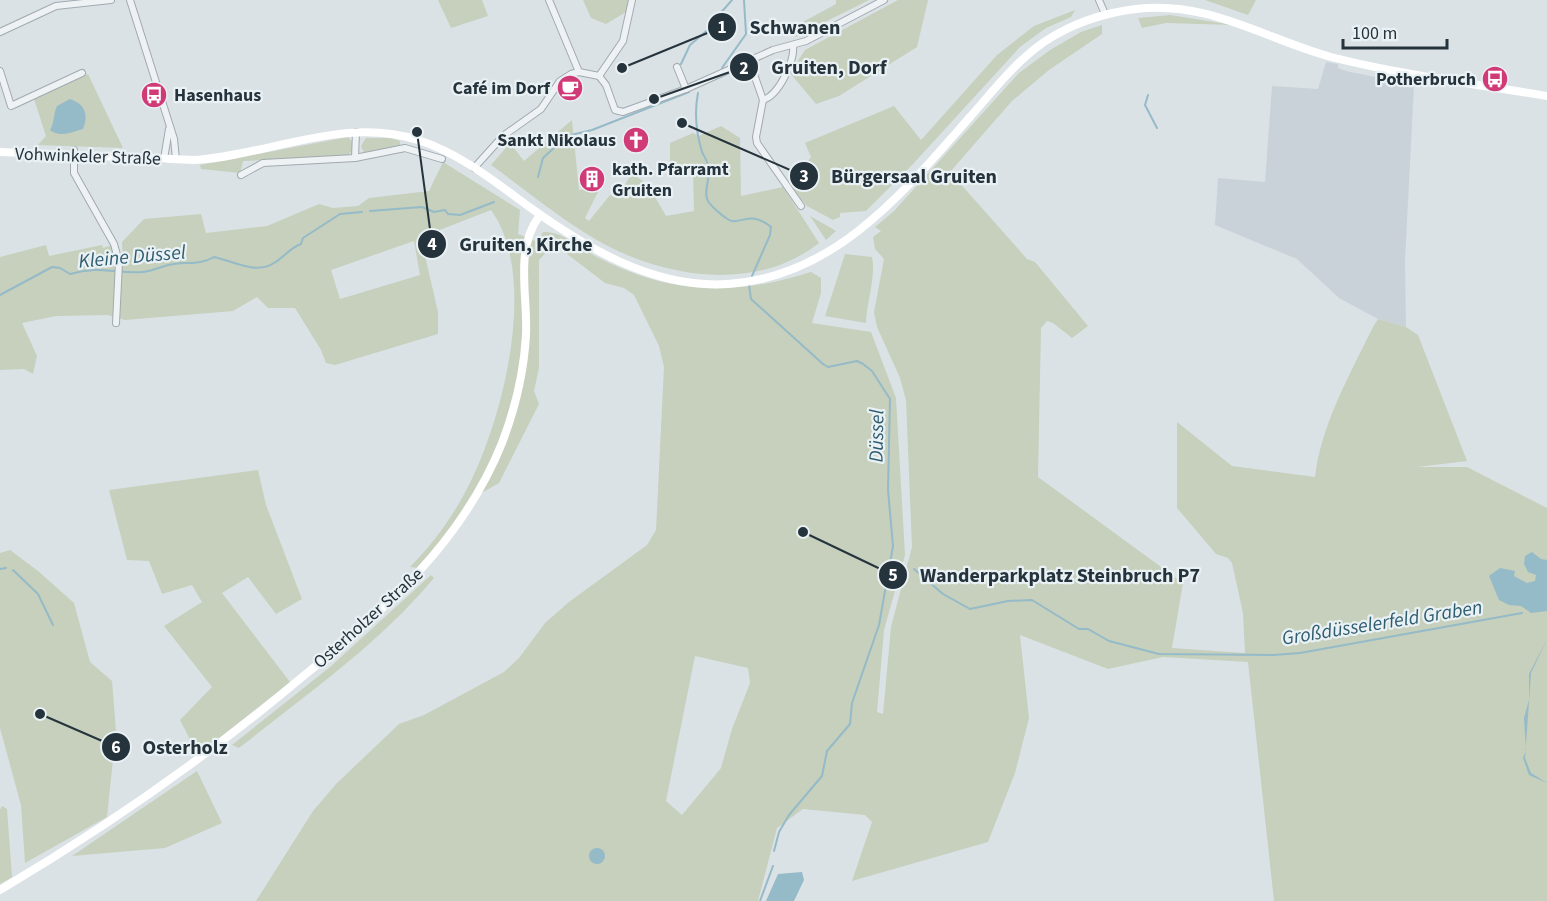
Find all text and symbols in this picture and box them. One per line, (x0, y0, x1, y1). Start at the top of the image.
callout: Schwanen (707, 8, 852, 46)
scale bar (1343, 12, 1446, 50)
text: Schwanen (750, 14, 841, 42)
text: 1 (717, 15, 727, 40)
text: 100 m (1352, 21, 1397, 46)
callout: Gruiten, Dorf (729, 48, 898, 86)
text: Gruiten, Dorf (771, 54, 888, 82)
text: 2 (739, 56, 749, 81)
bus stop icon: Potherbruch (1480, 64, 1510, 94)
place label: Potherbruch (1376, 67, 1476, 92)
cafe icon: Café im Dorf (555, 73, 585, 103)
place label: Café im Dorf (452, 76, 551, 101)
bus stop icon: Hasenhaus (139, 80, 169, 110)
place label: Hasenhaus (174, 83, 261, 108)
church icon: Sankt Nikolaus (621, 125, 651, 155)
place label: Sankt Nikolaus (497, 128, 616, 153)
street label: Vohwinkeler Straße (15, 141, 161, 172)
place label: kath. Pfarramt Gruiten (612, 157, 729, 203)
callout: Bürgersaal Gruiten (789, 157, 1009, 195)
text: Bürgersaal Gruiten (831, 163, 997, 191)
building icon: kath. Pfarramt Gruiten (577, 164, 607, 194)
text: 3 (799, 164, 809, 189)
callout: Gruiten, Kirche (417, 225, 604, 263)
text: Gruiten, Kirche (459, 231, 593, 259)
text: 4 (427, 232, 437, 257)
water label: Kleine Düssel (77, 238, 187, 276)
water label: Düssel (863, 409, 891, 463)
callout: Wanderparkplatz Steinbruch P7 (878, 556, 1212, 594)
street label: Osterholzer Straße (308, 562, 429, 675)
text: Wanderparkplatz Steinbruch P7 (920, 562, 1200, 590)
text: 5 (888, 563, 898, 588)
water label: Großdüsselerfeld Graben (1280, 593, 1484, 653)
callout: Osterholz (101, 728, 240, 766)
text: Osterholz (142, 734, 228, 762)
text: 6 (111, 735, 121, 760)

